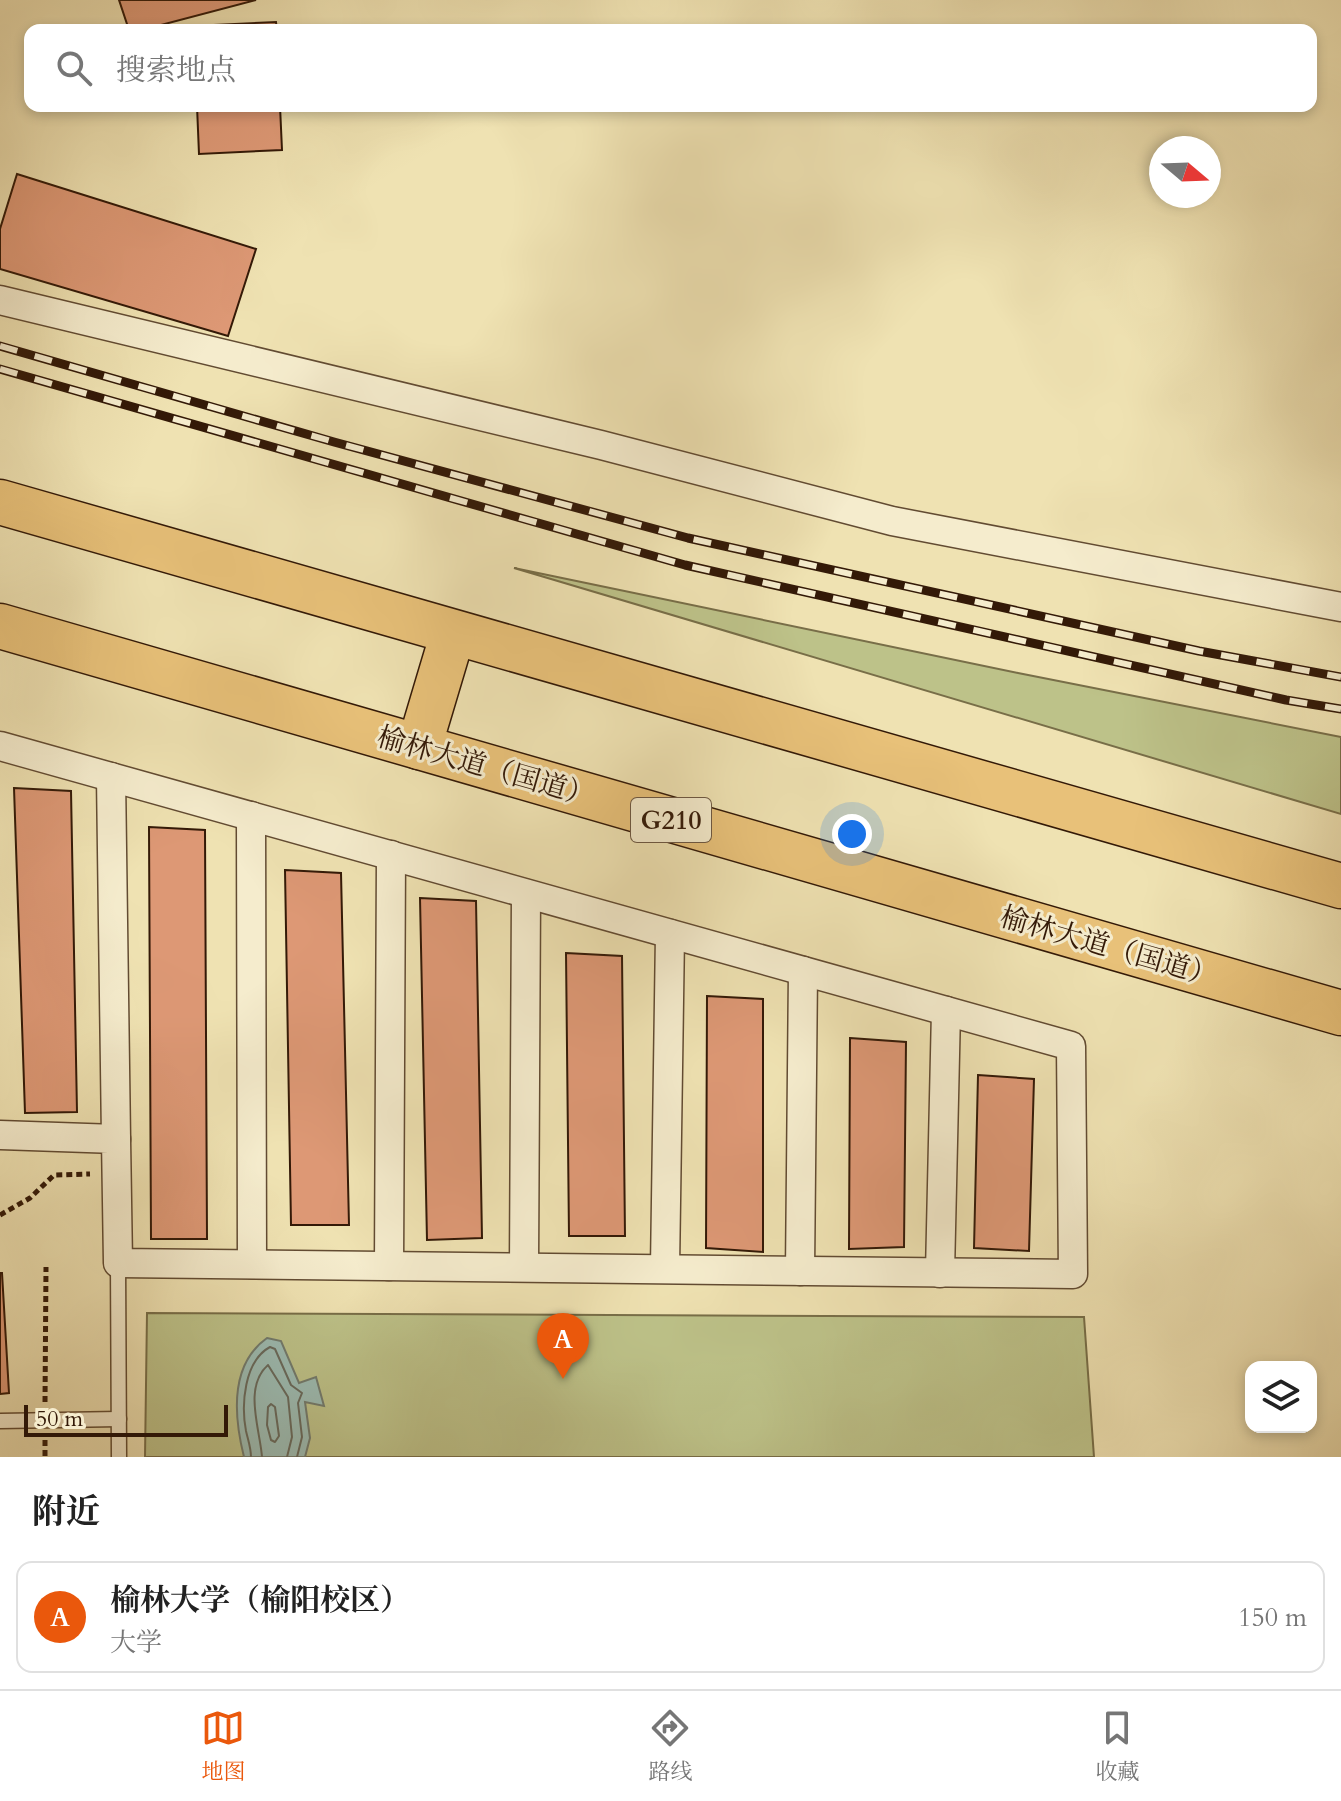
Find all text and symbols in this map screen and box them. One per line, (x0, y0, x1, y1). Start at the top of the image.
search box (24, 24, 1317, 112)
icon: search (52, 46, 96, 90)
text: 搜索地点 (116, 50, 236, 91)
north arrow (1149, 136, 1221, 208)
street label: 榆林大道（国道） (373, 718, 599, 816)
road number: G210 (631, 798, 711, 842)
your location (832, 814, 872, 854)
street label: 榆林大道（国道） (996, 898, 1222, 996)
pin: A (537, 1313, 589, 1379)
map controls (1245, 1361, 1317, 1433)
button: layers (1245, 1361, 1317, 1433)
scale bar (24, 1401, 228, 1437)
text: 50 m (36, 1404, 83, 1434)
text: 附近 (32, 1489, 100, 1535)
text: 榆林大学（榆阳校区） (110, 1580, 410, 1621)
text: A (50, 1600, 70, 1635)
text: 150 m (1238, 1600, 1307, 1635)
text: 大学 (110, 1625, 162, 1660)
tab: 地图 (201, 1706, 246, 1787)
tab: 路线 (648, 1706, 693, 1787)
tab: 收藏 (1095, 1706, 1140, 1787)

